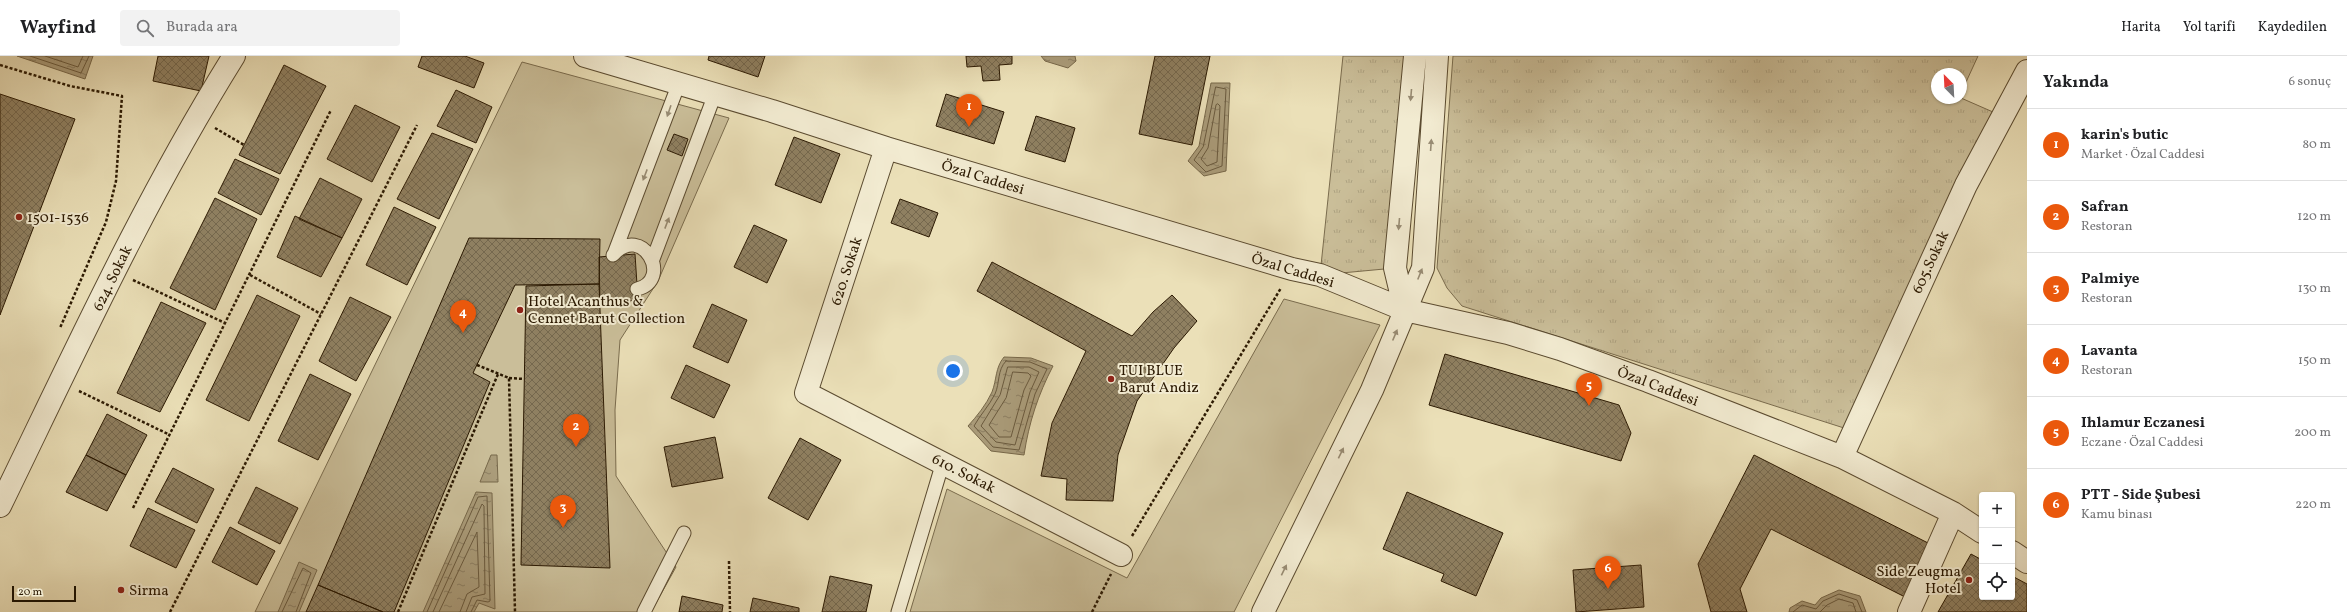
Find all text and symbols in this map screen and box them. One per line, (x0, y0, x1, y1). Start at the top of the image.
search box (120, 10, 400, 46)
text: Wayfind (20, 15, 96, 41)
icon: search (134, 17, 156, 39)
text: Burada ara (166, 17, 238, 38)
text: Harita (2121, 18, 2161, 37)
text: Yol tarifi (2183, 18, 2236, 37)
text: Kaydedilen (2258, 18, 2327, 37)
north arrow (1931, 68, 1967, 104)
text: Yakında (2043, 71, 2109, 94)
text: 6 sonuç (2288, 73, 2331, 91)
one-way arrow (1408, 89, 1414, 101)
pin: 1 (956, 94, 982, 127)
one-way arrow (666, 105, 672, 117)
text: karin's butic (2081, 125, 2168, 146)
text: 1 (2053, 136, 2059, 154)
text: 80 m (2302, 136, 2331, 154)
one-way arrow (1428, 139, 1435, 151)
text: Market · Özal Caddesi (2081, 146, 2205, 164)
street label: Özal Caddesi (939, 156, 1027, 201)
one-way arrow (642, 169, 648, 181)
text: Safran (2081, 197, 2129, 218)
place label: 1501-1536 (27, 208, 89, 229)
text: 2 (2053, 208, 2059, 226)
text: 120 m (2297, 208, 2331, 226)
marker: 1501-1536 (14, 212, 24, 222)
one-way arrow (664, 216, 670, 228)
one-way arrow (1396, 218, 1403, 230)
text: Restoran (2081, 218, 2132, 236)
street label: 605.Sokak (1908, 228, 1955, 297)
street label: 620. Sokak (826, 234, 868, 308)
street label: 624. Sokak (88, 242, 138, 315)
street label: Özal Caddesi (1249, 249, 1337, 294)
one-way arrow (1417, 269, 1423, 280)
text: Palmiye (2081, 269, 2140, 290)
text: 3 (2053, 280, 2059, 298)
text: 130 m (2298, 280, 2331, 298)
text: Restoran (2081, 290, 2132, 308)
place label: Hotel Acanthus & Cennet Barut Collection (528, 292, 685, 330)
pin: 4 (450, 300, 476, 333)
marker: Hotel Acanthus & Cennet Barut Collection (515, 305, 525, 315)
one-way arrow (1392, 329, 1398, 341)
text: Lavanta (2081, 341, 2138, 362)
text: 4 (2052, 352, 2060, 370)
text: 150 m (2298, 352, 2331, 370)
your location (943, 361, 963, 381)
place label: TUI BLUE Barut Andiz (1119, 361, 1199, 399)
street label: Özal Caddesi (1614, 362, 1701, 413)
text: Restoran (2081, 362, 2132, 380)
pin: 5 (1576, 373, 1602, 406)
marker: TUI BLUE Barut Andiz (1106, 374, 1116, 384)
text: Ihlamur Eczanesi (2081, 413, 2205, 434)
pin: 2 (563, 414, 589, 447)
text: 5 (2053, 424, 2059, 442)
text: 200 m (2294, 424, 2331, 442)
text: Eczane · Özal Caddesi (2081, 434, 2204, 452)
one-way arrow (1338, 447, 1344, 459)
street label: 610. Sokak (928, 449, 999, 499)
text: PTT - Side Şubesi (2081, 485, 2201, 506)
map controls (1979, 492, 2015, 600)
button: + (1979, 492, 2015, 528)
pin: 3 (550, 495, 576, 528)
text: 6 (2052, 496, 2060, 514)
text: 220 m (2295, 496, 2331, 514)
text: Kamu binası (2081, 506, 2152, 524)
button: − (1979, 528, 2015, 564)
pin: 6 (1595, 556, 1621, 589)
place label: Side Zeugma Hotel (1876, 562, 1961, 600)
one-way arrow (1281, 564, 1287, 576)
button: locate (1979, 564, 2015, 600)
marker: Side Zeugma Hotel (1964, 575, 1974, 585)
place label: Sirma (129, 581, 169, 602)
scale bar (12, 584, 76, 603)
text: 20 m (18, 585, 42, 600)
marker: Sirma (116, 585, 126, 595)

